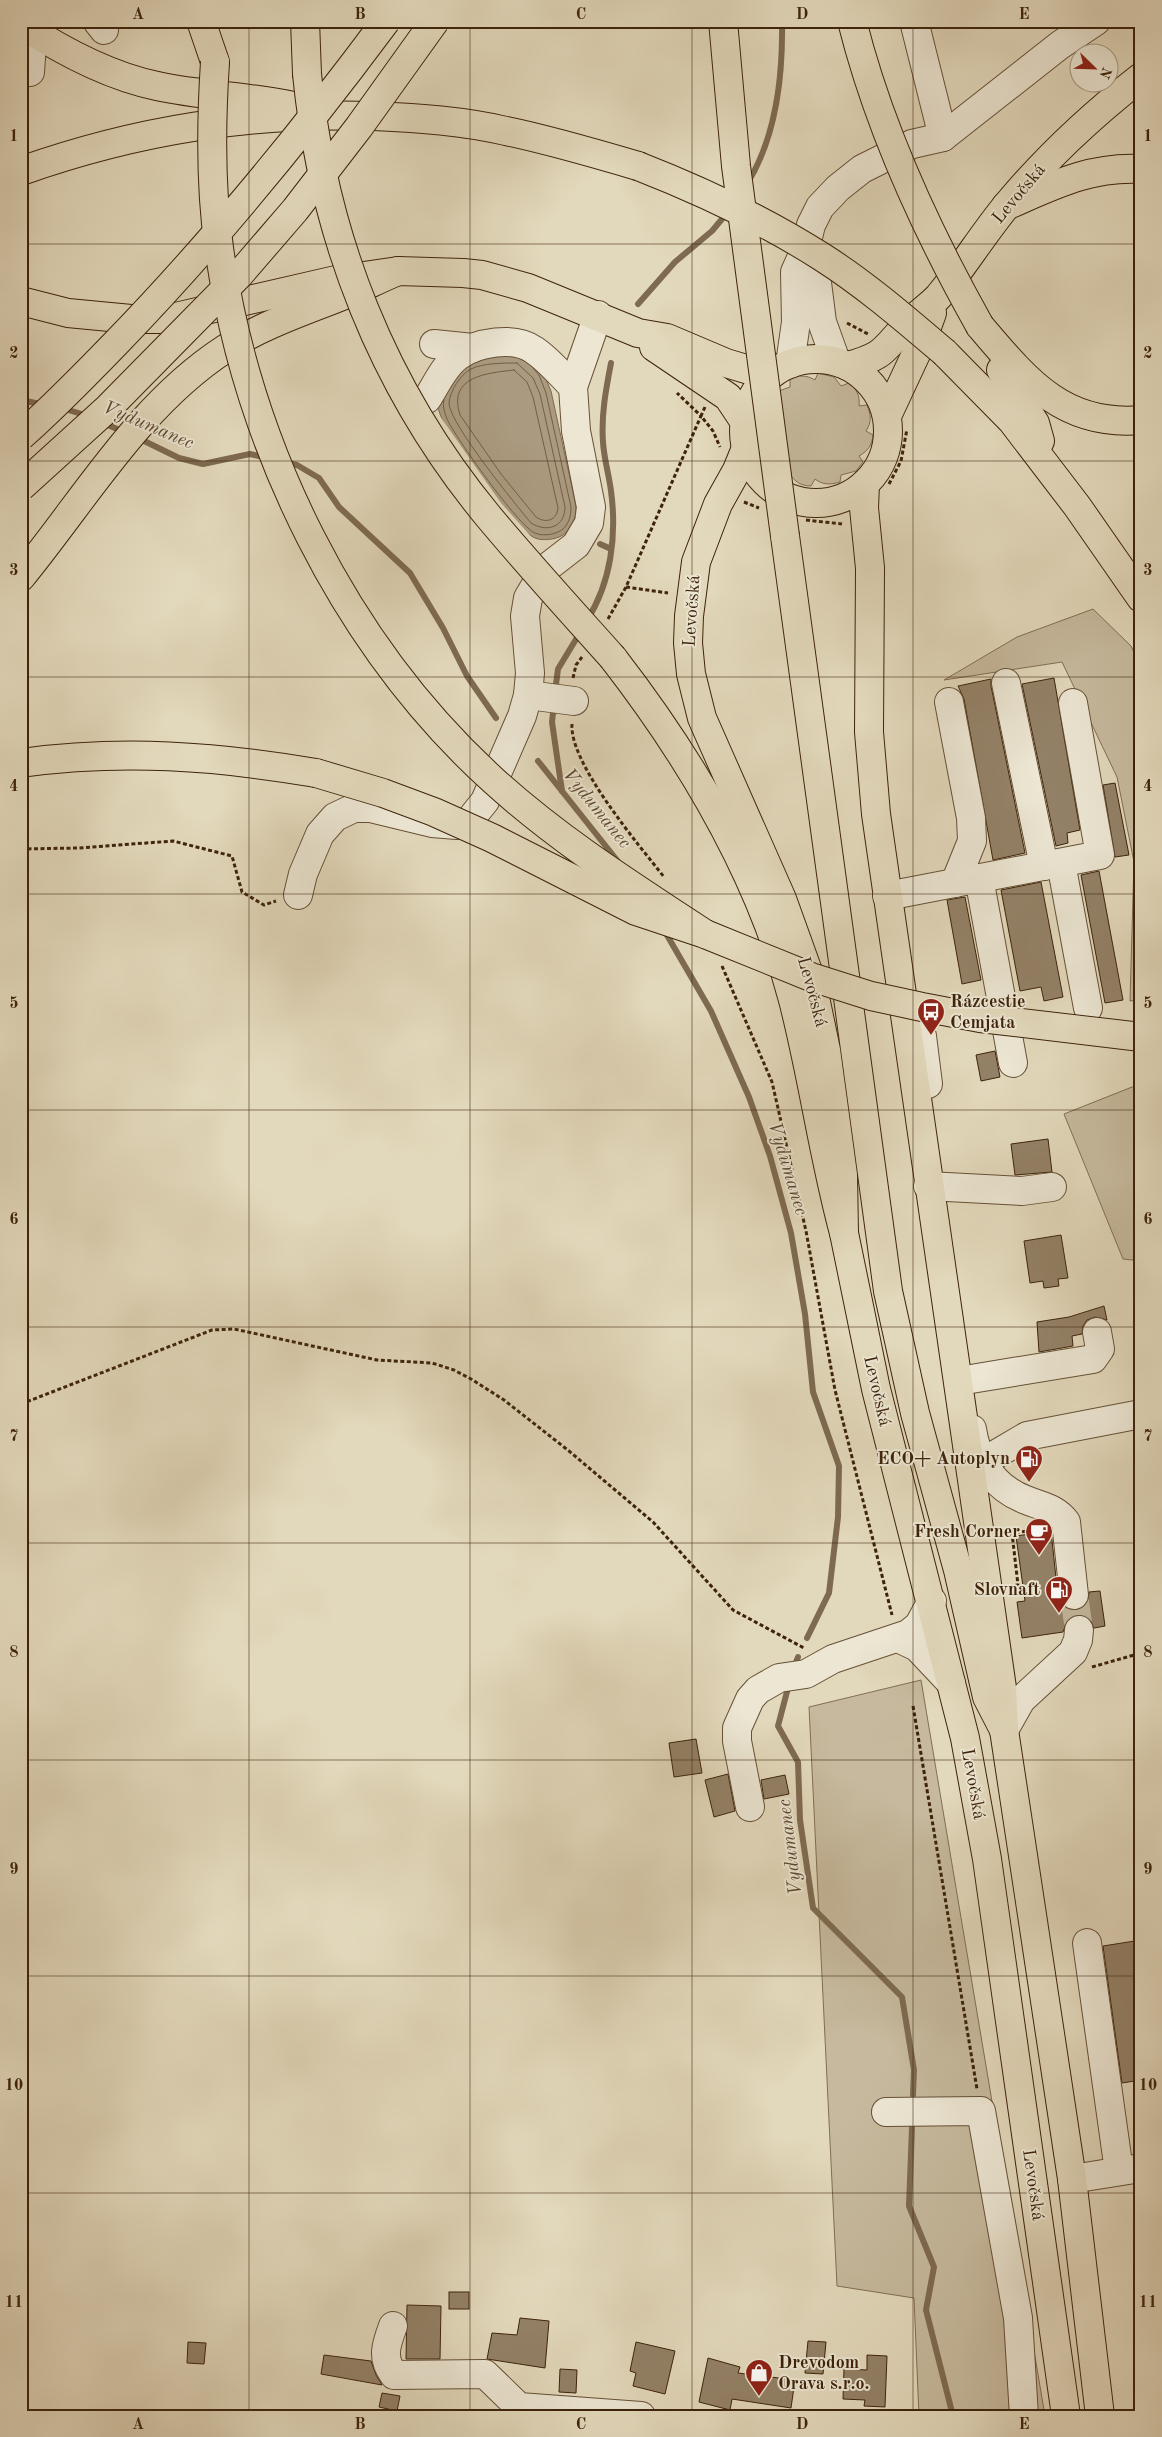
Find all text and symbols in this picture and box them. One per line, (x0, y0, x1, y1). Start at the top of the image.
text: A (132, 7, 144, 23)
text: B (354, 7, 366, 23)
text: C (576, 7, 586, 23)
text: D (796, 7, 808, 23)
text: E (1018, 7, 1030, 23)
north arrow (1070, 42, 1120, 92)
text: N (1096, 65, 1114, 81)
text: 1 (9, 129, 19, 145)
text: 1 (1143, 129, 1153, 145)
street label: Levočská (989, 161, 1049, 227)
text: 2 (9, 346, 19, 362)
text: 2 (1143, 346, 1153, 362)
water label: Vydumanec (100, 398, 196, 454)
text: 3 (9, 563, 19, 579)
text: 3 (1143, 563, 1153, 579)
street label: Levočská (681, 574, 703, 647)
water label: Vydumanec (558, 765, 634, 853)
text: 4 (9, 779, 19, 795)
text: 4 (1143, 779, 1153, 795)
street label: Levočská (794, 955, 830, 1029)
place label: Rázcestie Cemjata (950, 993, 1026, 1032)
text: 5 (9, 996, 19, 1012)
text: 5 (1143, 996, 1153, 1012)
bus stop icon: Rázcestie Cemjata (916, 997, 946, 1036)
water label: Vydumanec (764, 1120, 810, 1218)
text: 6 (9, 1212, 19, 1228)
text: 6 (1143, 1212, 1153, 1228)
street label: Levočská (860, 1354, 894, 1428)
text: 7 (9, 1429, 19, 1445)
text: 7 (1143, 1429, 1153, 1445)
fuel station icon: ECO+ Autoplyn (1014, 1444, 1044, 1483)
place label: ECO+ Autoplyn (877, 1450, 1010, 1468)
cafe icon: Fresh Corner (1024, 1517, 1054, 1556)
place label: Fresh Corner (914, 1523, 1020, 1541)
fuel station icon: Slovnaft (1044, 1575, 1074, 1614)
place label: Slovnaft (974, 1581, 1040, 1599)
text: 8 (9, 1645, 19, 1661)
text: 8 (1143, 1645, 1153, 1661)
street label: Levočská (958, 1747, 988, 1821)
water label: Vydumanec (776, 1798, 806, 1896)
text: 9 (9, 1862, 19, 1878)
text: 9 (1143, 1862, 1153, 1878)
text: 10 (5, 2078, 23, 2094)
text: 10 (1139, 2078, 1157, 2094)
street label: Levočská (1019, 2148, 1047, 2222)
text: 11 (5, 2295, 23, 2311)
text: 11 (1139, 2295, 1157, 2311)
place label: Drevodom Orava s.r.o. (778, 2354, 870, 2393)
shop icon: Drevodom Orava s.r.o. (744, 2358, 774, 2397)
text: A (132, 2417, 144, 2433)
text: B (354, 2417, 366, 2433)
text: C (576, 2417, 586, 2433)
text: D (796, 2417, 808, 2433)
text: E (1018, 2417, 1030, 2433)

